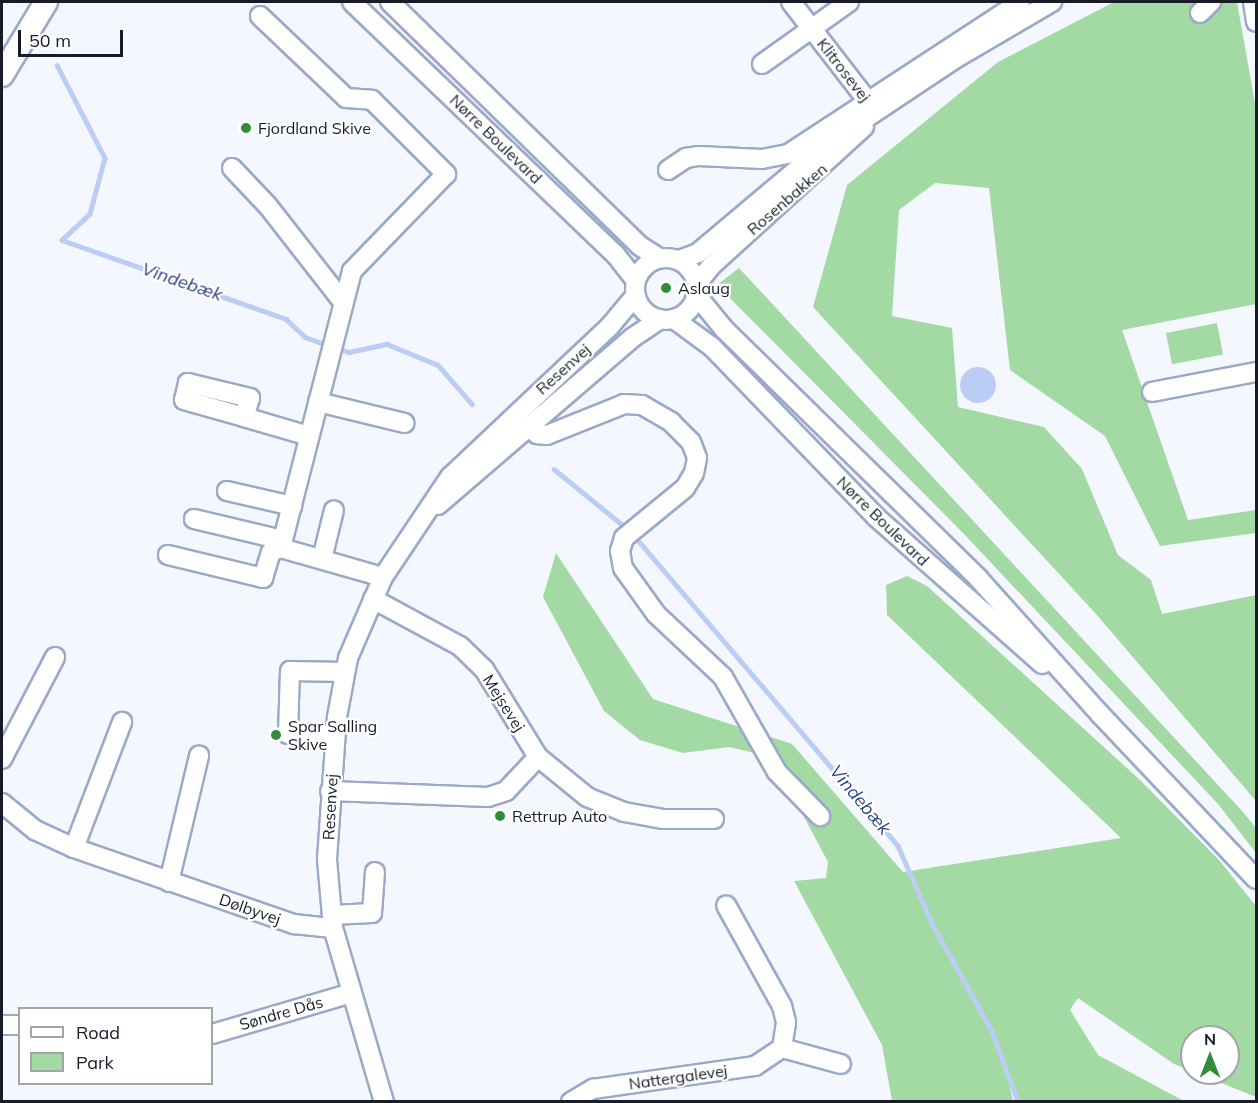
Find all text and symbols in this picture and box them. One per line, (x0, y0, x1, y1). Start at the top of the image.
scale bar (21, 18, 126, 56)
text: 50 m (29, 29, 71, 52)
street label: Klitrosevej (813, 34, 875, 106)
street label: Nørre Boulevard (446, 90, 546, 188)
place label: Fjordland Skive (258, 118, 371, 138)
marker: Fjordland Skive (239, 121, 253, 135)
street label: Rosenbakken (743, 159, 831, 239)
water label: Vindebæk (139, 258, 225, 306)
place label: Aslaug (678, 278, 730, 298)
marker: Aslaug (659, 281, 673, 295)
street label: Resenvej (532, 340, 594, 398)
street label: Nørre Boulevard (833, 472, 933, 570)
street label: Mejsevej (479, 671, 529, 735)
place label: Spar Salling Skive (288, 716, 377, 754)
marker: Spar Salling Skive (269, 728, 283, 742)
water label: Vindebæk (825, 761, 895, 839)
street label: Resenvej (319, 773, 341, 841)
place label: Rettrup Auto (512, 806, 607, 826)
marker: Rettrup Auto (493, 809, 507, 823)
street label: Dølbyvej (217, 890, 283, 928)
street label: Søndre Dås (237, 992, 325, 1034)
legend (18, 1007, 213, 1085)
text: Road (76, 1021, 120, 1044)
north arrow (1180, 1025, 1240, 1085)
text: N (1204, 1029, 1216, 1049)
text: Park (76, 1051, 114, 1074)
street label: Nattergalevej (627, 1061, 729, 1093)

